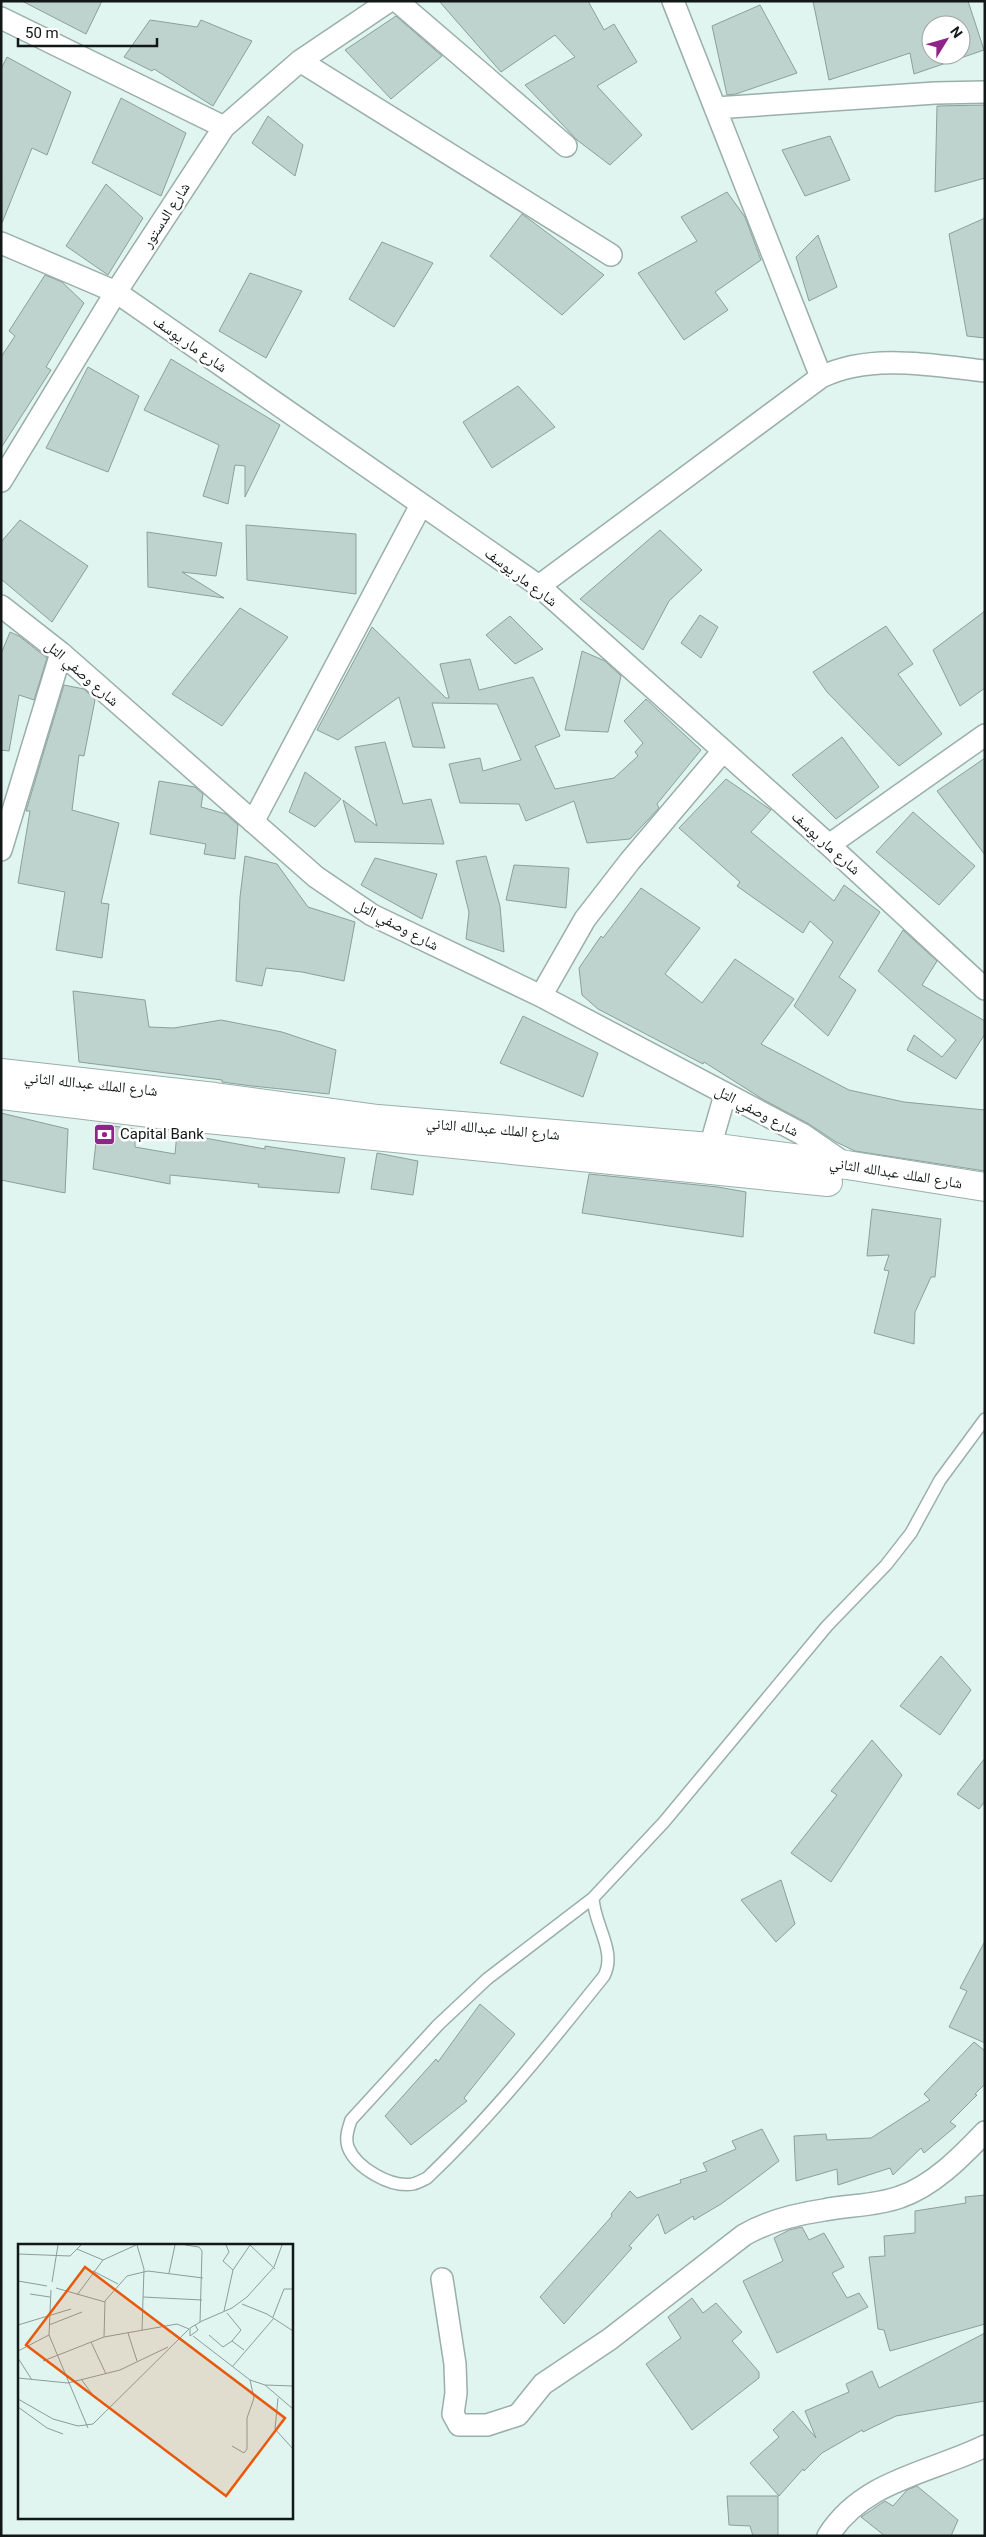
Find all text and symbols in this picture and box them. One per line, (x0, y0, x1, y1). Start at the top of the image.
scale bar (18, 15, 156, 47)
north arrow (921, 15, 971, 65)
text: N (947, 23, 966, 41)
text: 50 m (25, 24, 59, 42)
street label: شارع الدستور (138, 179, 195, 252)
street label: شارع مار يوسف (149, 312, 231, 377)
street label: شارع مار يوسف (480, 544, 561, 611)
street label: شارع وصفي التل (40, 636, 123, 712)
street label: شارع مار يوسف (787, 807, 864, 880)
street label: شارع وصفي التل (351, 895, 442, 957)
street label: شارع الملك عبدالله الثاني (23, 1068, 159, 1103)
street label: شارع وصفي التل (711, 1081, 802, 1143)
street label: شارع الملك عبدالله الثاني (425, 1114, 561, 1147)
bank icon: Capital Bank (92, 1122, 116, 1146)
place label: Capital Bank (120, 1125, 204, 1143)
street label: شارع الملك عبدالله الثاني (828, 1154, 964, 1195)
inset map (18, 2244, 292, 2520)

